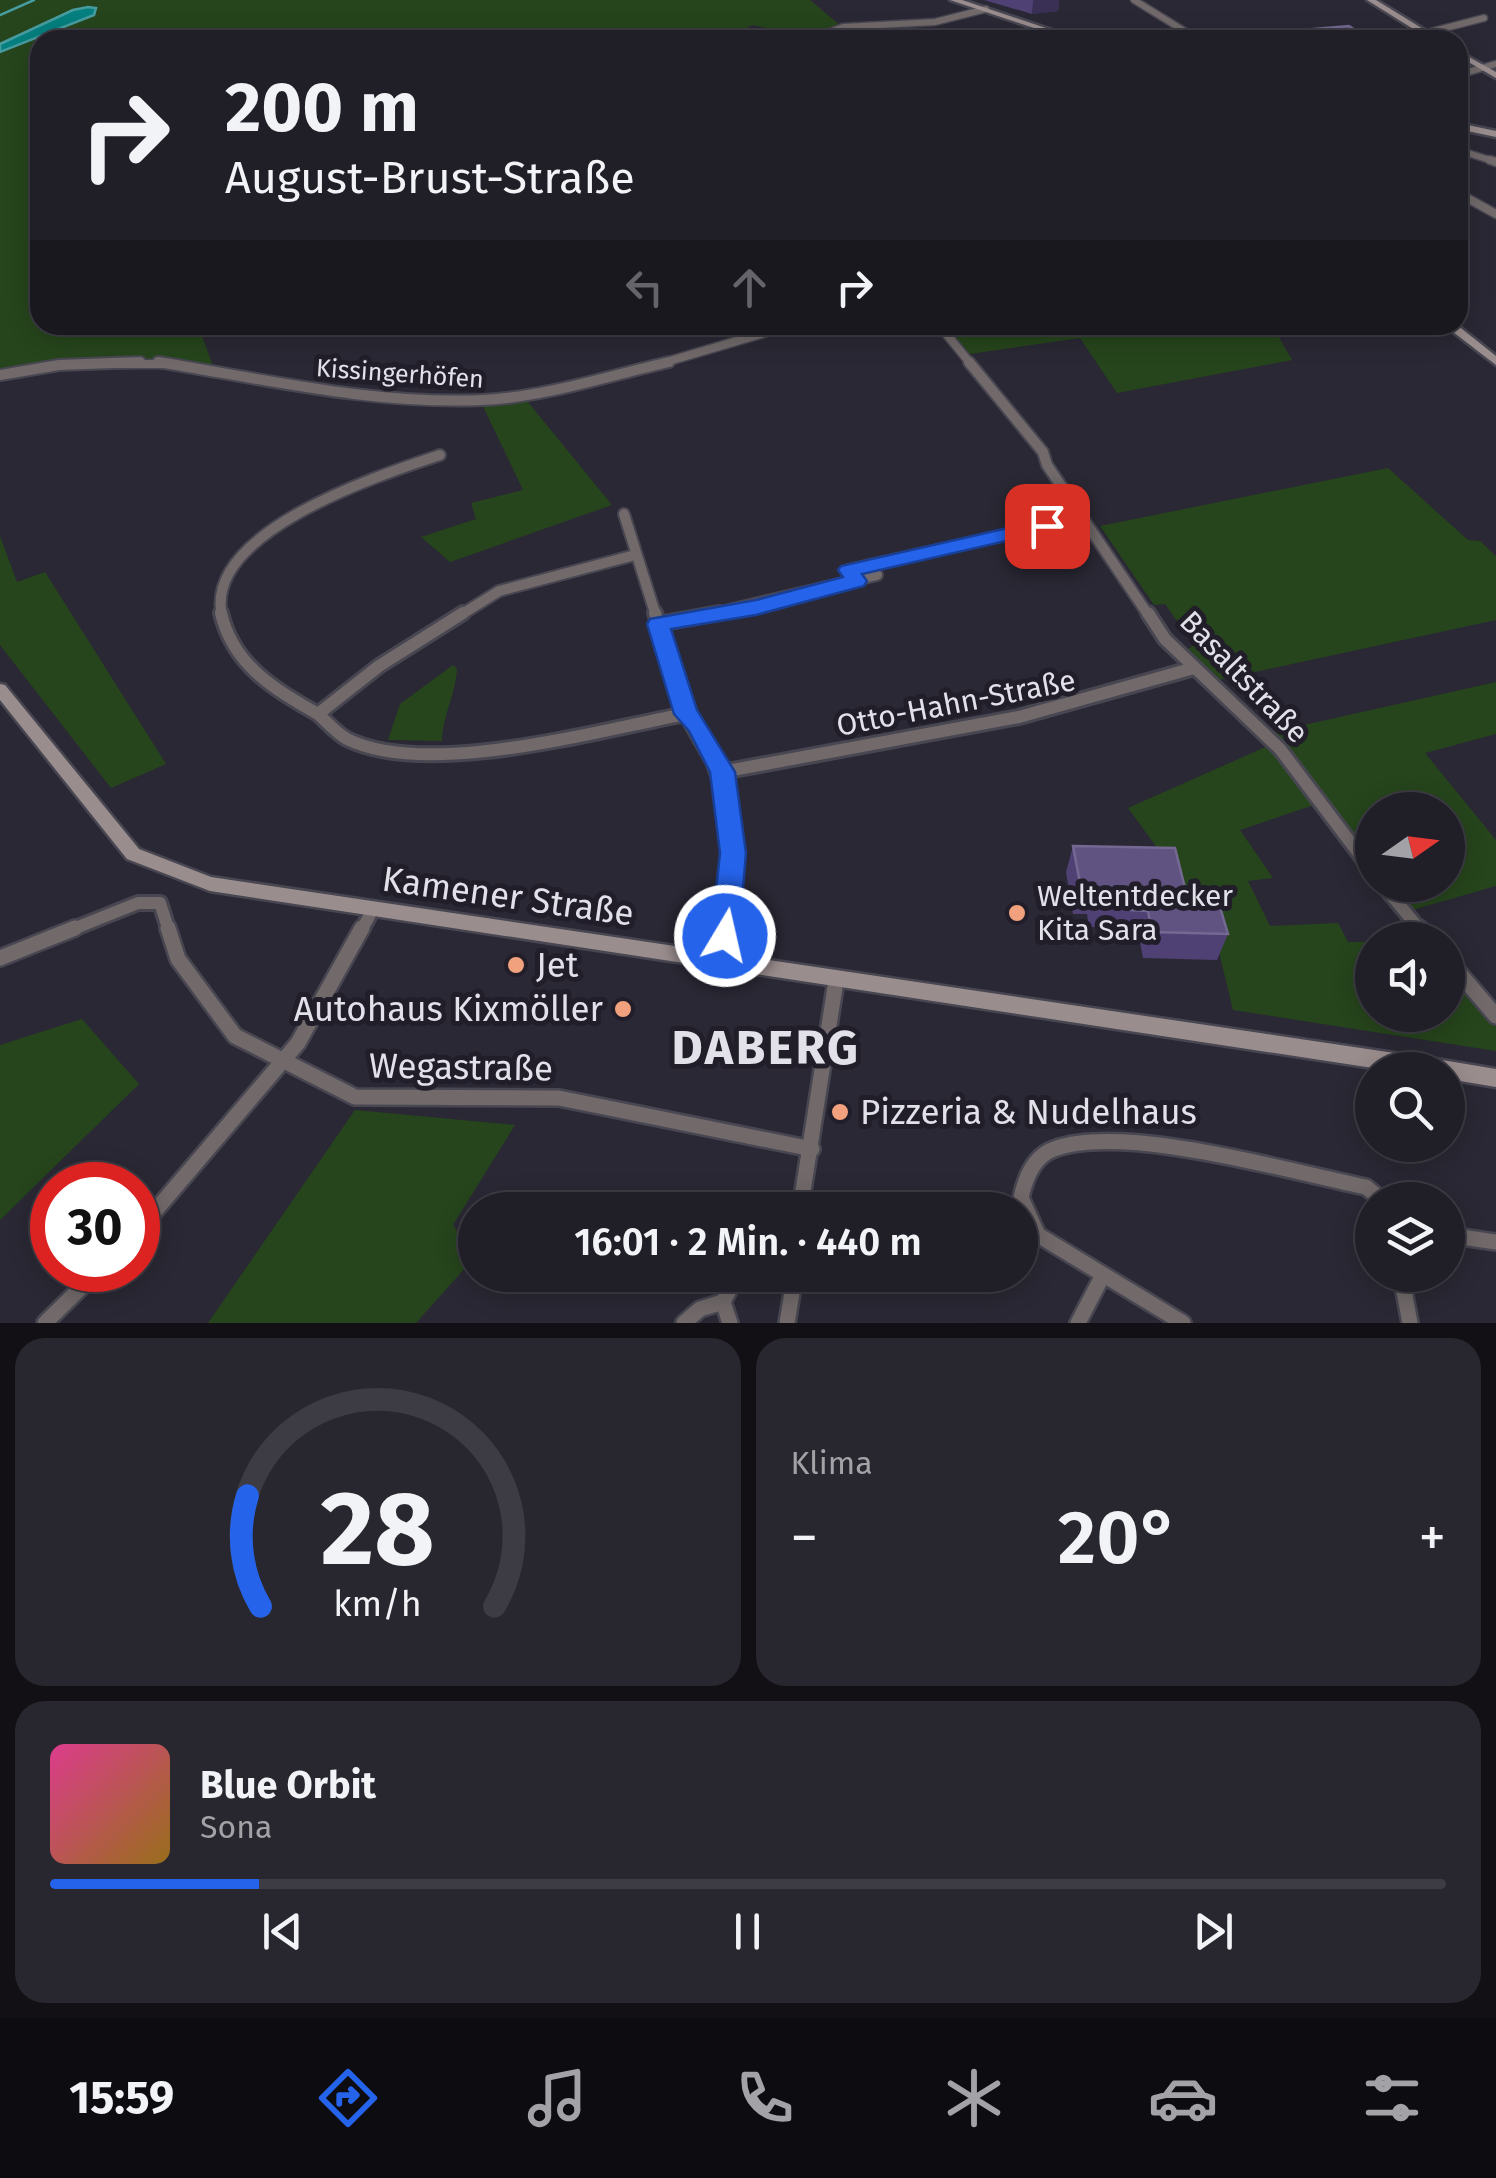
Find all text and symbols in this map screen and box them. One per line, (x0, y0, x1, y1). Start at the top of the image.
text: 200 m (225, 66, 419, 150)
icon: right (60, 70, 190, 200)
text: August-Brust-Straße (225, 151, 635, 205)
icon: left (617, 260, 672, 315)
icon: ahead (722, 260, 777, 315)
icon: right (827, 260, 882, 315)
street label: Kissingerhöfen (315, 353, 485, 395)
pin (1005, 484, 1090, 569)
icon: arrive (1020, 499, 1075, 554)
street label: Basaltstraße (1172, 604, 1316, 750)
street label: Otto-Hahn-Straße (834, 662, 1078, 744)
north arrow (1355, 792, 1465, 902)
map controls (1355, 792, 1465, 1292)
street label: Kamener Straße (379, 858, 637, 934)
place label: Weltentdecker Kita Sara (1037, 878, 1233, 948)
position arrow (673, 884, 777, 988)
marker: Weltentdecker Kita Sara (1006, 902, 1028, 924)
button: sound (1355, 922, 1465, 1032)
place label: Jet (536, 944, 579, 986)
marker: Jet (505, 954, 527, 976)
place label: Autohaus Kixmöller (294, 988, 603, 1030)
marker: Autohaus Kixmöller (612, 998, 634, 1020)
district label: DABERG (672, 1019, 860, 1077)
street label: Wegastraße (369, 1044, 553, 1090)
button: search (1355, 1052, 1465, 1162)
place label: Pizzeria & Nudelhaus (860, 1091, 1197, 1133)
marker: Pizzeria & Nudelhaus (829, 1101, 851, 1123)
speed limit sign: 30 (30, 1162, 160, 1292)
button: layers (1355, 1182, 1465, 1292)
text: 16:01 · 2 Min. · 440 m (574, 1219, 922, 1265)
text: Klima (791, 1444, 873, 1482)
text: 28 (321, 1467, 435, 1592)
text: 20° (1058, 1493, 1179, 1583)
text: − (791, 1505, 818, 1571)
text: + (1419, 1505, 1446, 1571)
text: km/h (334, 1583, 422, 1625)
text: Blue Orbit (200, 1762, 376, 1808)
text: Sona (200, 1808, 272, 1846)
icon: previous (255, 1904, 310, 1959)
icon: pause (720, 1904, 775, 1959)
icon: next (1186, 1904, 1241, 1959)
icon: directions (313, 2063, 383, 2133)
icon: music (522, 2063, 592, 2133)
icon: phone (730, 2063, 800, 2133)
icon: climate (939, 2063, 1009, 2133)
icon: car (1148, 2063, 1218, 2133)
icon: filters (1357, 2063, 1427, 2133)
text: 15:59 (69, 2071, 174, 2125)

